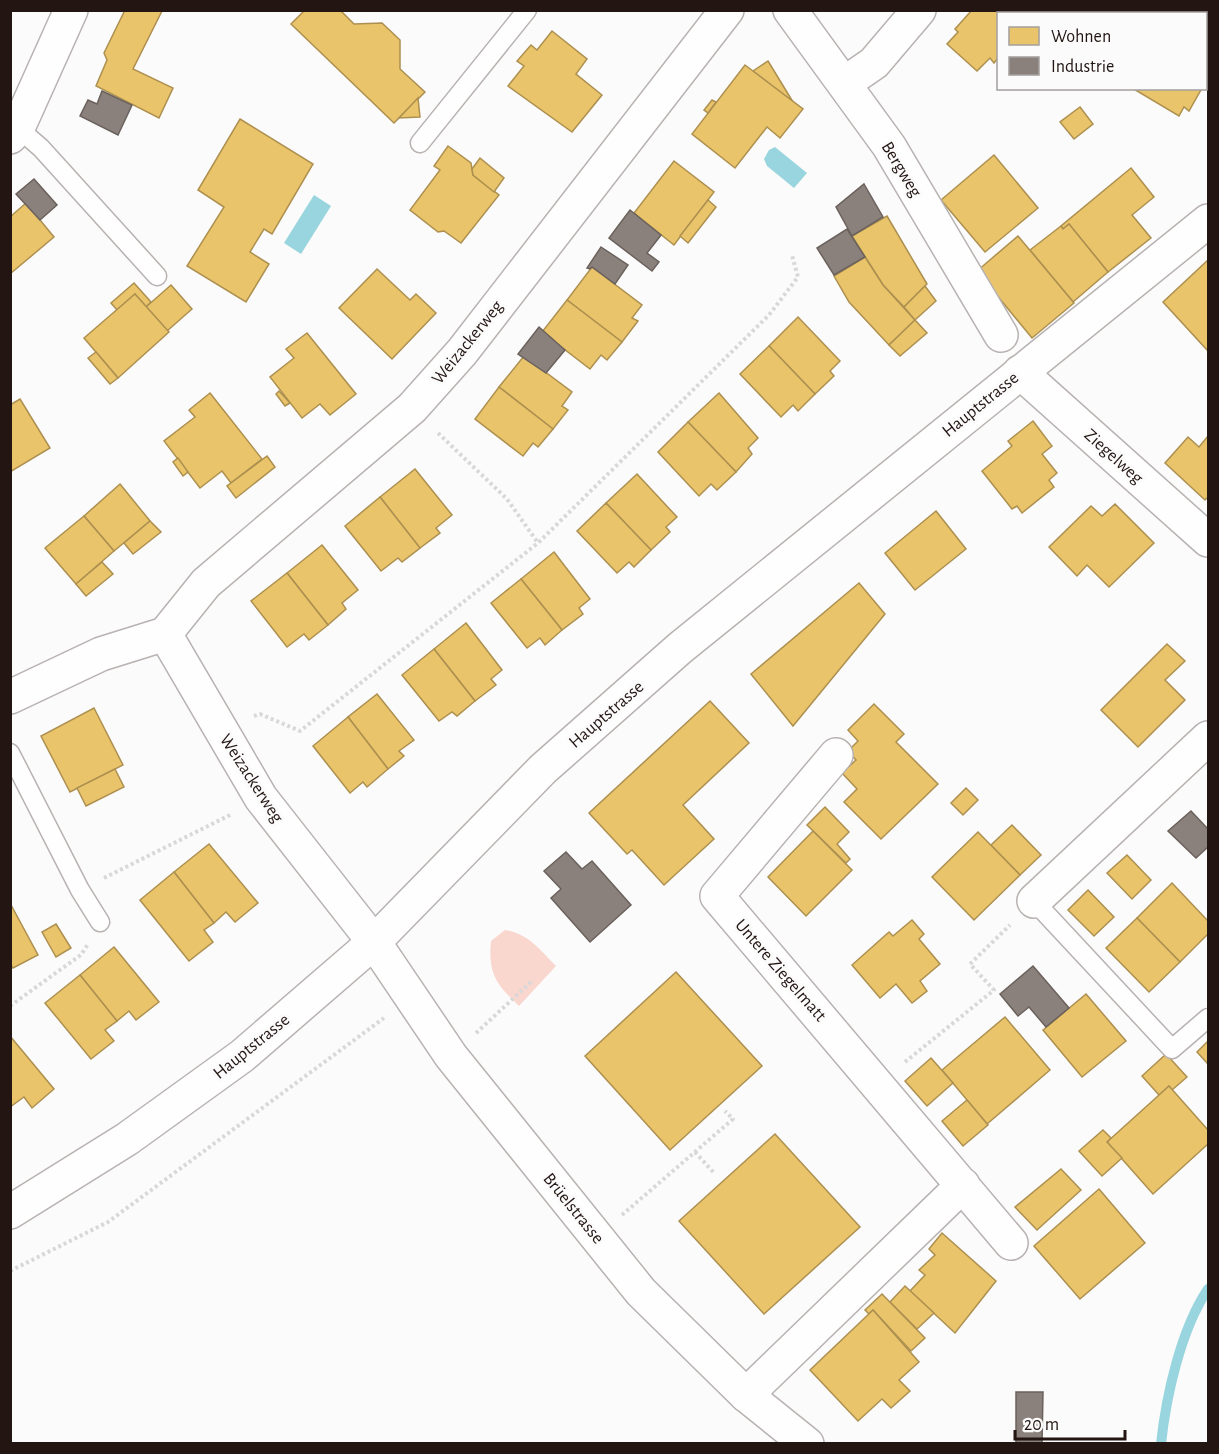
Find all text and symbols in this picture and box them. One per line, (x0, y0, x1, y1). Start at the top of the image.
legend (997, 12, 1207, 90)
text: Wohnen (1051, 28, 1111, 46)
text: Industrie (1051, 58, 1114, 76)
street label: Bergweg (878, 139, 925, 201)
street label: Weizackerweg (429, 297, 507, 388)
street label: Hauptstrasse (939, 369, 1022, 441)
street label: Ziegelweg (1080, 426, 1146, 488)
street label: Hauptstrasse (566, 678, 647, 752)
street label: Weizackerweg (216, 731, 287, 826)
street label: Untere Ziegelmatt (731, 916, 829, 1025)
street label: Hauptstrasse (210, 1011, 293, 1083)
street label: Brüelstrasse (539, 1170, 607, 1247)
scale bar (1015, 1403, 1124, 1441)
text: 20 m (1024, 1416, 1059, 1434)

